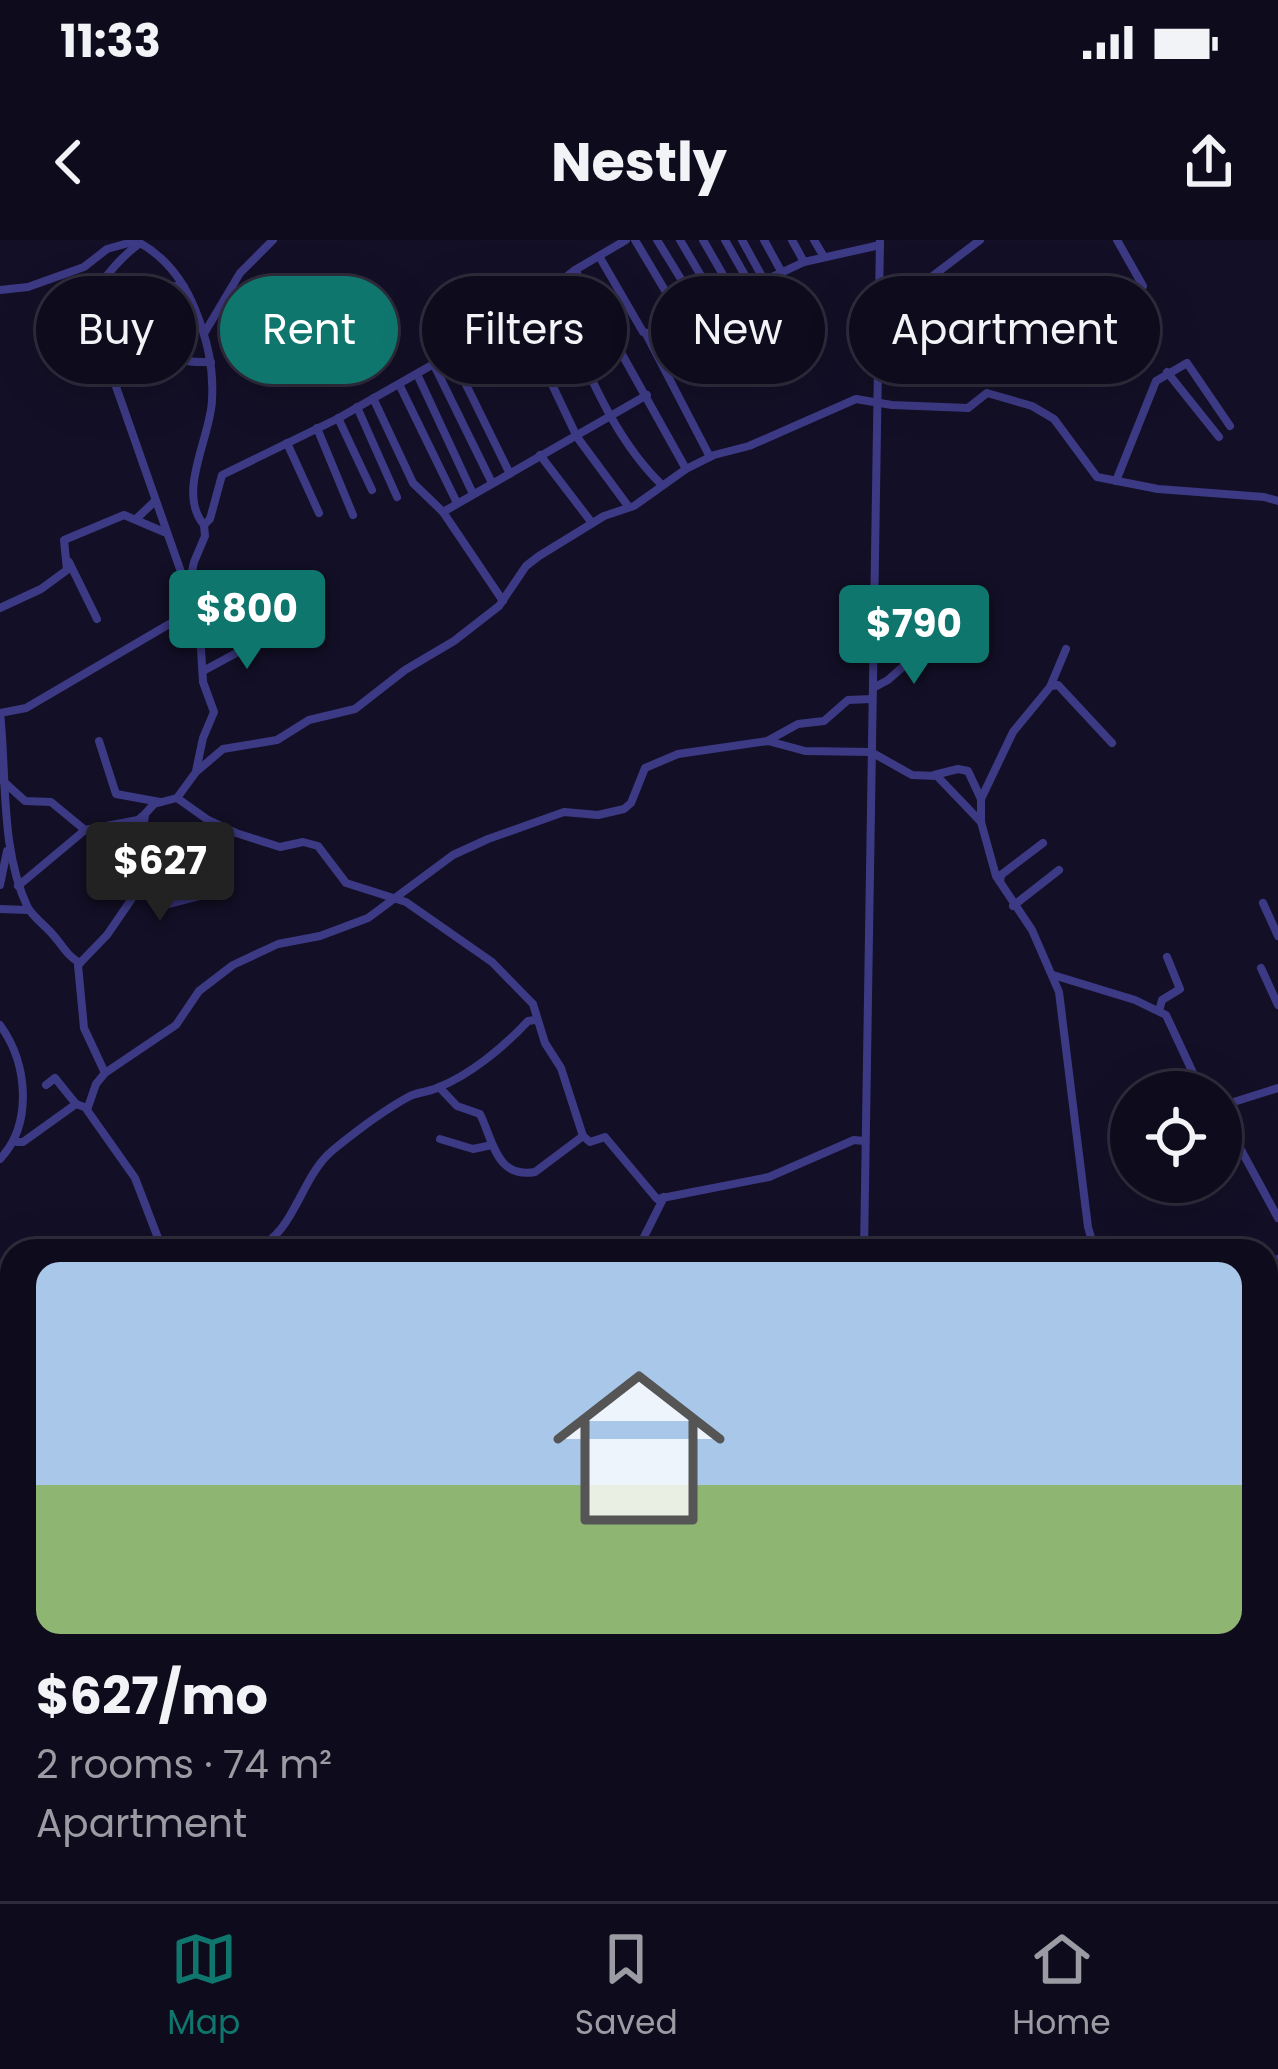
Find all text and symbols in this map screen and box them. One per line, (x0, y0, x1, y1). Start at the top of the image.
text: 11:33 (60, 10, 161, 73)
text: Nestly (551, 124, 727, 200)
icon: back (36, 129, 102, 195)
icon: share (1176, 129, 1242, 195)
chip: Buy (36, 276, 196, 384)
chip: Rent (220, 276, 398, 384)
chip: Filters (422, 276, 627, 384)
chip: New (651, 276, 825, 384)
chip: Apartment (849, 276, 1160, 384)
pin: $800 (176, 570, 318, 672)
text: $800 (196, 581, 298, 636)
pin: $790 (843, 585, 985, 687)
text: $790 (866, 596, 962, 651)
pin: $627 (89, 822, 231, 924)
text: $627 (113, 833, 207, 888)
map controls (1110, 1071, 1242, 1203)
button: locate (1110, 1071, 1242, 1203)
icon: home (531, 1340, 747, 1556)
text: $627/mo (36, 1660, 268, 1732)
text: 2 rooms · 74 m² (36, 1737, 332, 1792)
text: Apartment (36, 1796, 247, 1851)
tab: Map (167, 1926, 240, 2048)
tab: Saved (575, 1926, 678, 2048)
tab: Home (1012, 1926, 1111, 2048)

